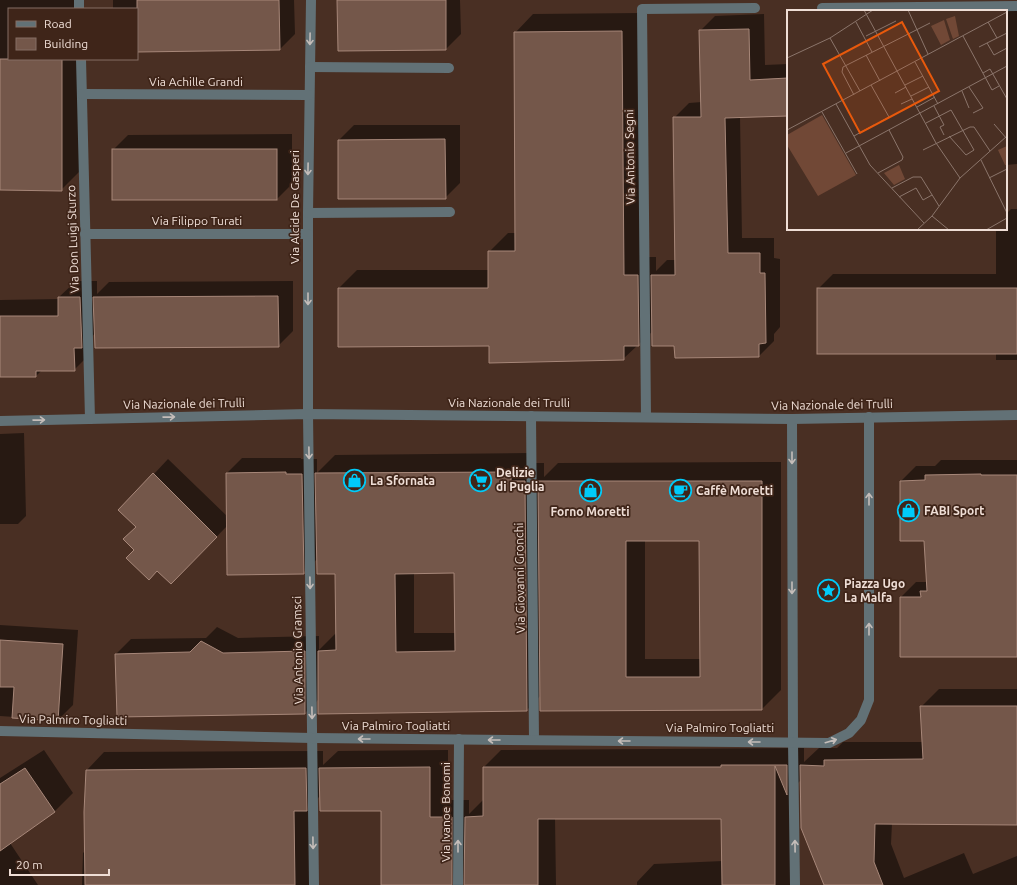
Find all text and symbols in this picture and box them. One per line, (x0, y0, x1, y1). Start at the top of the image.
legend (8, 8, 138, 60)
inset map (787, 10, 1007, 230)
text: Road (44, 17, 72, 30)
one-way arrow (306, 32, 314, 45)
text: Building (44, 37, 88, 50)
street label: Via Achille Grandi (149, 75, 243, 88)
street label: Via Antonio Segni (622, 109, 637, 205)
street label: Via Alcide De Gasperi (288, 150, 301, 264)
one-way arrow (305, 162, 312, 175)
street label: Via Don Luigi Sturzo (64, 185, 81, 293)
street label: Via Filippo Turati (152, 214, 242, 227)
one-way arrow (304, 292, 312, 305)
street label: Via Nazionale dei Trulli (123, 396, 245, 411)
street label: Via Nazionale dei Trulli (448, 396, 570, 409)
street label: Via Nazionale dei Trulli (771, 397, 893, 412)
one-way arrow (162, 414, 175, 421)
one-way arrow (32, 416, 45, 424)
one-way arrow (305, 446, 312, 459)
one-way arrow (788, 451, 796, 464)
place label: Delizie di Puglia (496, 466, 545, 493)
supermarket icon: Delizie di Puglia (468, 467, 494, 493)
shop icon: La Sfornata (342, 468, 368, 494)
place label: La Sfornata (370, 474, 435, 487)
shop icon: Forno Moretti (577, 478, 603, 504)
cafe icon: Caffè Moretti (667, 478, 693, 504)
place label: Caffè Moretti (696, 484, 773, 497)
one-way arrow (865, 493, 873, 506)
shop icon: FABI Sport (895, 498, 921, 524)
place label: FABI Sport (924, 504, 984, 517)
place label: Forno Moretti (550, 505, 630, 518)
street label: Via Giovanni Gronchi (512, 522, 527, 634)
one-way arrow (306, 576, 314, 589)
place label: Piazza Ugo La Malfa (844, 577, 905, 604)
place icon: Piazza Ugo La Malfa (816, 578, 842, 604)
one-way arrow (788, 581, 796, 594)
street label: Via Antonio Gramsci (290, 596, 305, 704)
one-way arrow (865, 623, 873, 636)
one-way arrow (308, 706, 316, 719)
street label: Via Palmiro Togliatti (19, 712, 127, 727)
street label: Via Palmiro Togliatti (342, 719, 450, 732)
street label: Via Palmiro Togliatti (666, 721, 774, 734)
one-way arrow (358, 735, 371, 743)
one-way arrow (488, 736, 501, 744)
one-way arrow (618, 737, 631, 745)
one-way arrow (825, 737, 838, 744)
one-way arrow (748, 738, 761, 746)
street label: Via Ivanoe Bonomi (439, 762, 452, 862)
one-way arrow (309, 836, 317, 849)
one-way arrow (455, 840, 462, 853)
one-way arrow (791, 840, 798, 853)
scale bar (10, 851, 109, 877)
text: 20 m (16, 858, 43, 871)

